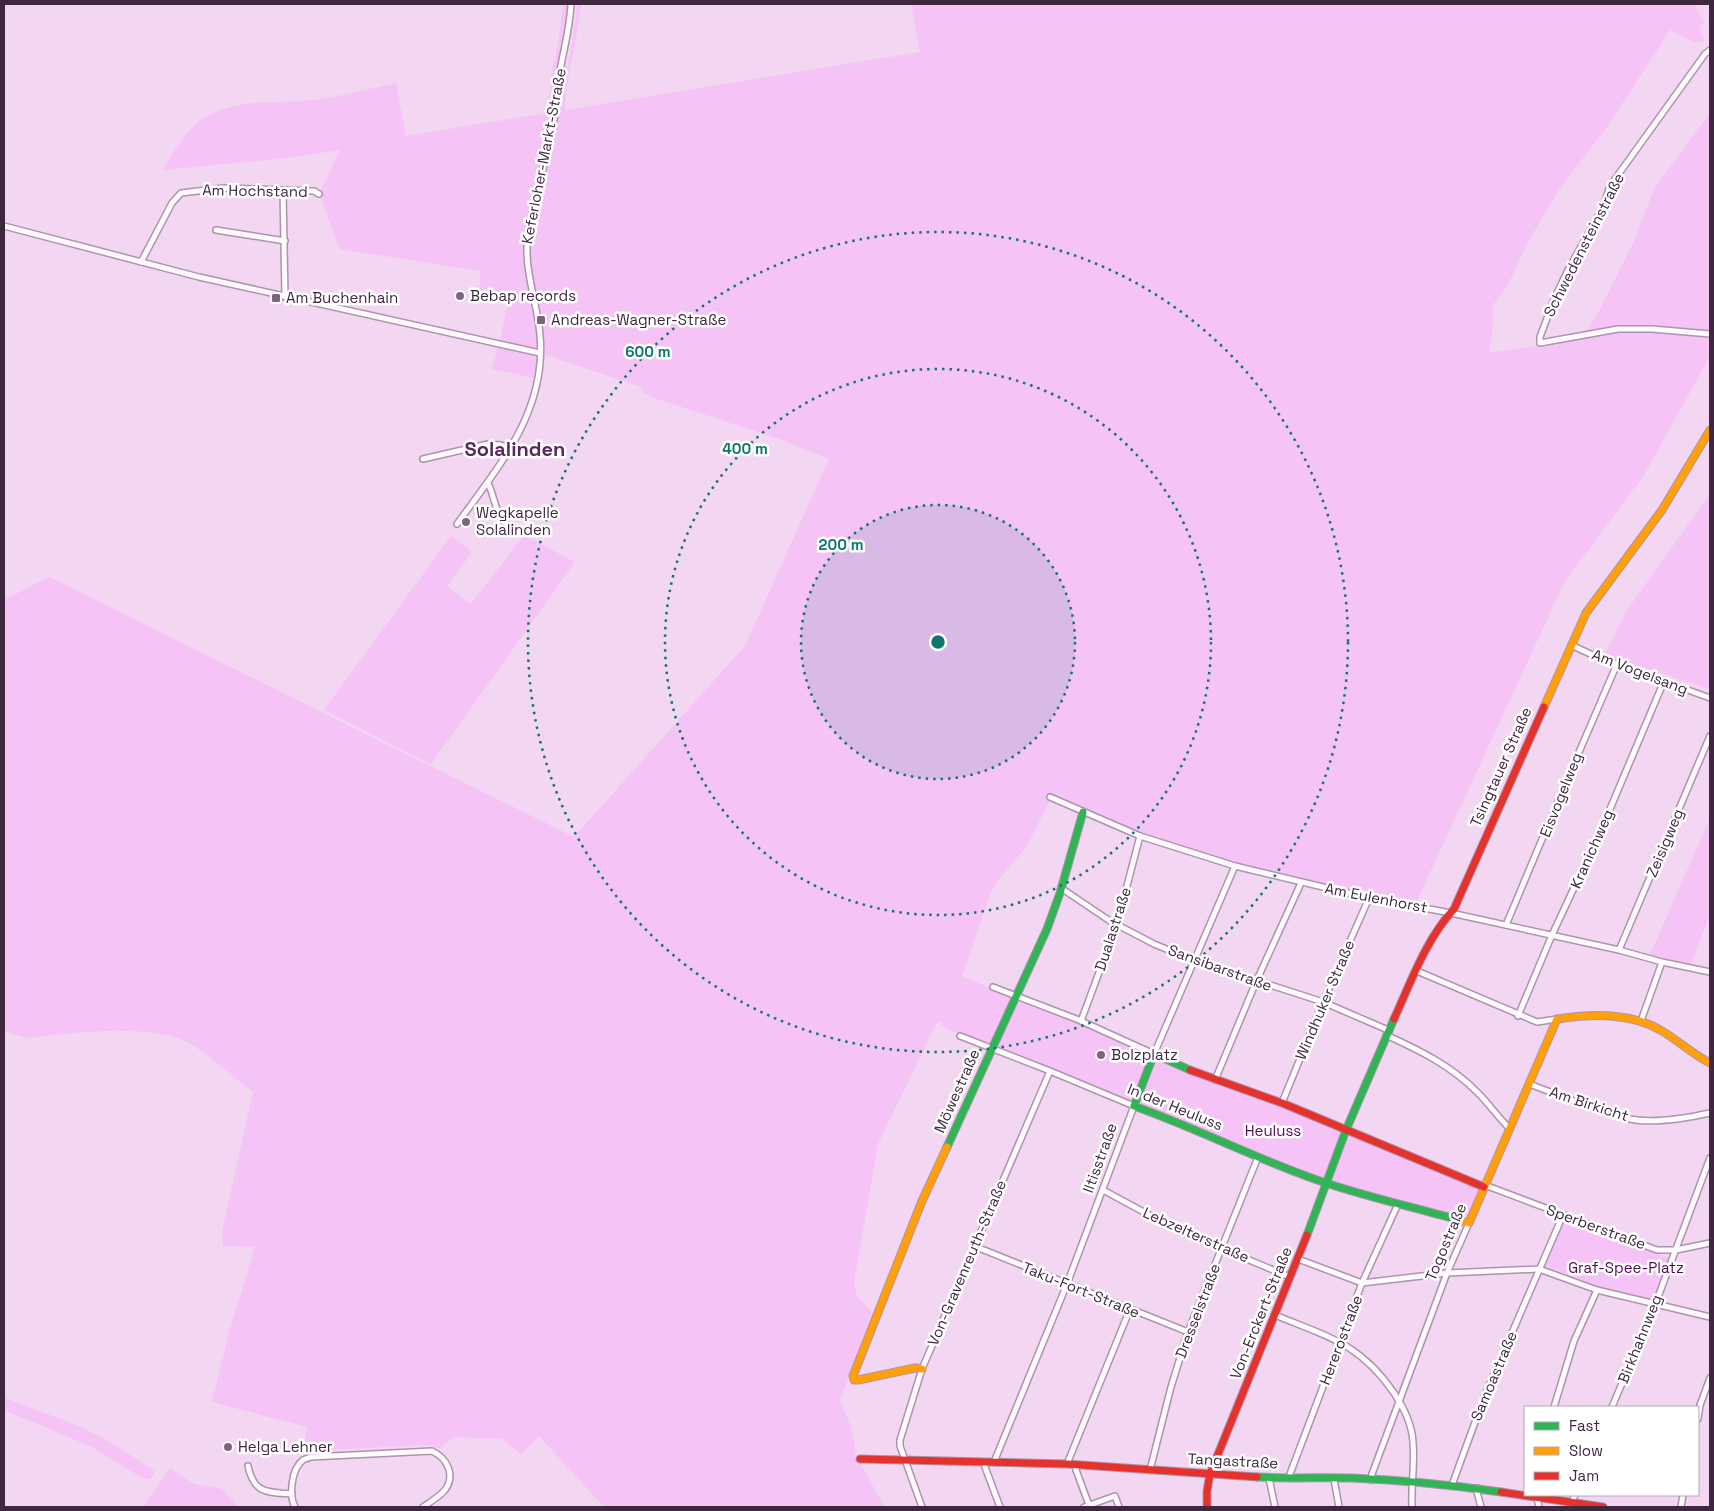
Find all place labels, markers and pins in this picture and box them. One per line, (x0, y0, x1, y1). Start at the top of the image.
place label: Bebap records (470, 286, 576, 305)
place label: Am Buchenhain (286, 288, 398, 307)
marker: Bebap records (454, 290, 466, 302)
marker: Am Buchenhain (270, 292, 282, 304)
place label: Andreas-Wagner-Straße (551, 310, 726, 329)
marker: Andreas-Wagner-Straße (535, 314, 547, 326)
place label: Wegkapelle Solalinden (476, 503, 559, 539)
marker: Wegkapelle Solalinden (460, 516, 472, 528)
centre of rings (929, 633, 947, 651)
place label: Bolzplatz (1111, 1045, 1178, 1064)
marker: Bolzplatz (1095, 1049, 1107, 1061)
place label: Helga Lehner (238, 1437, 333, 1456)
marker: Helga Lehner (222, 1441, 234, 1453)

